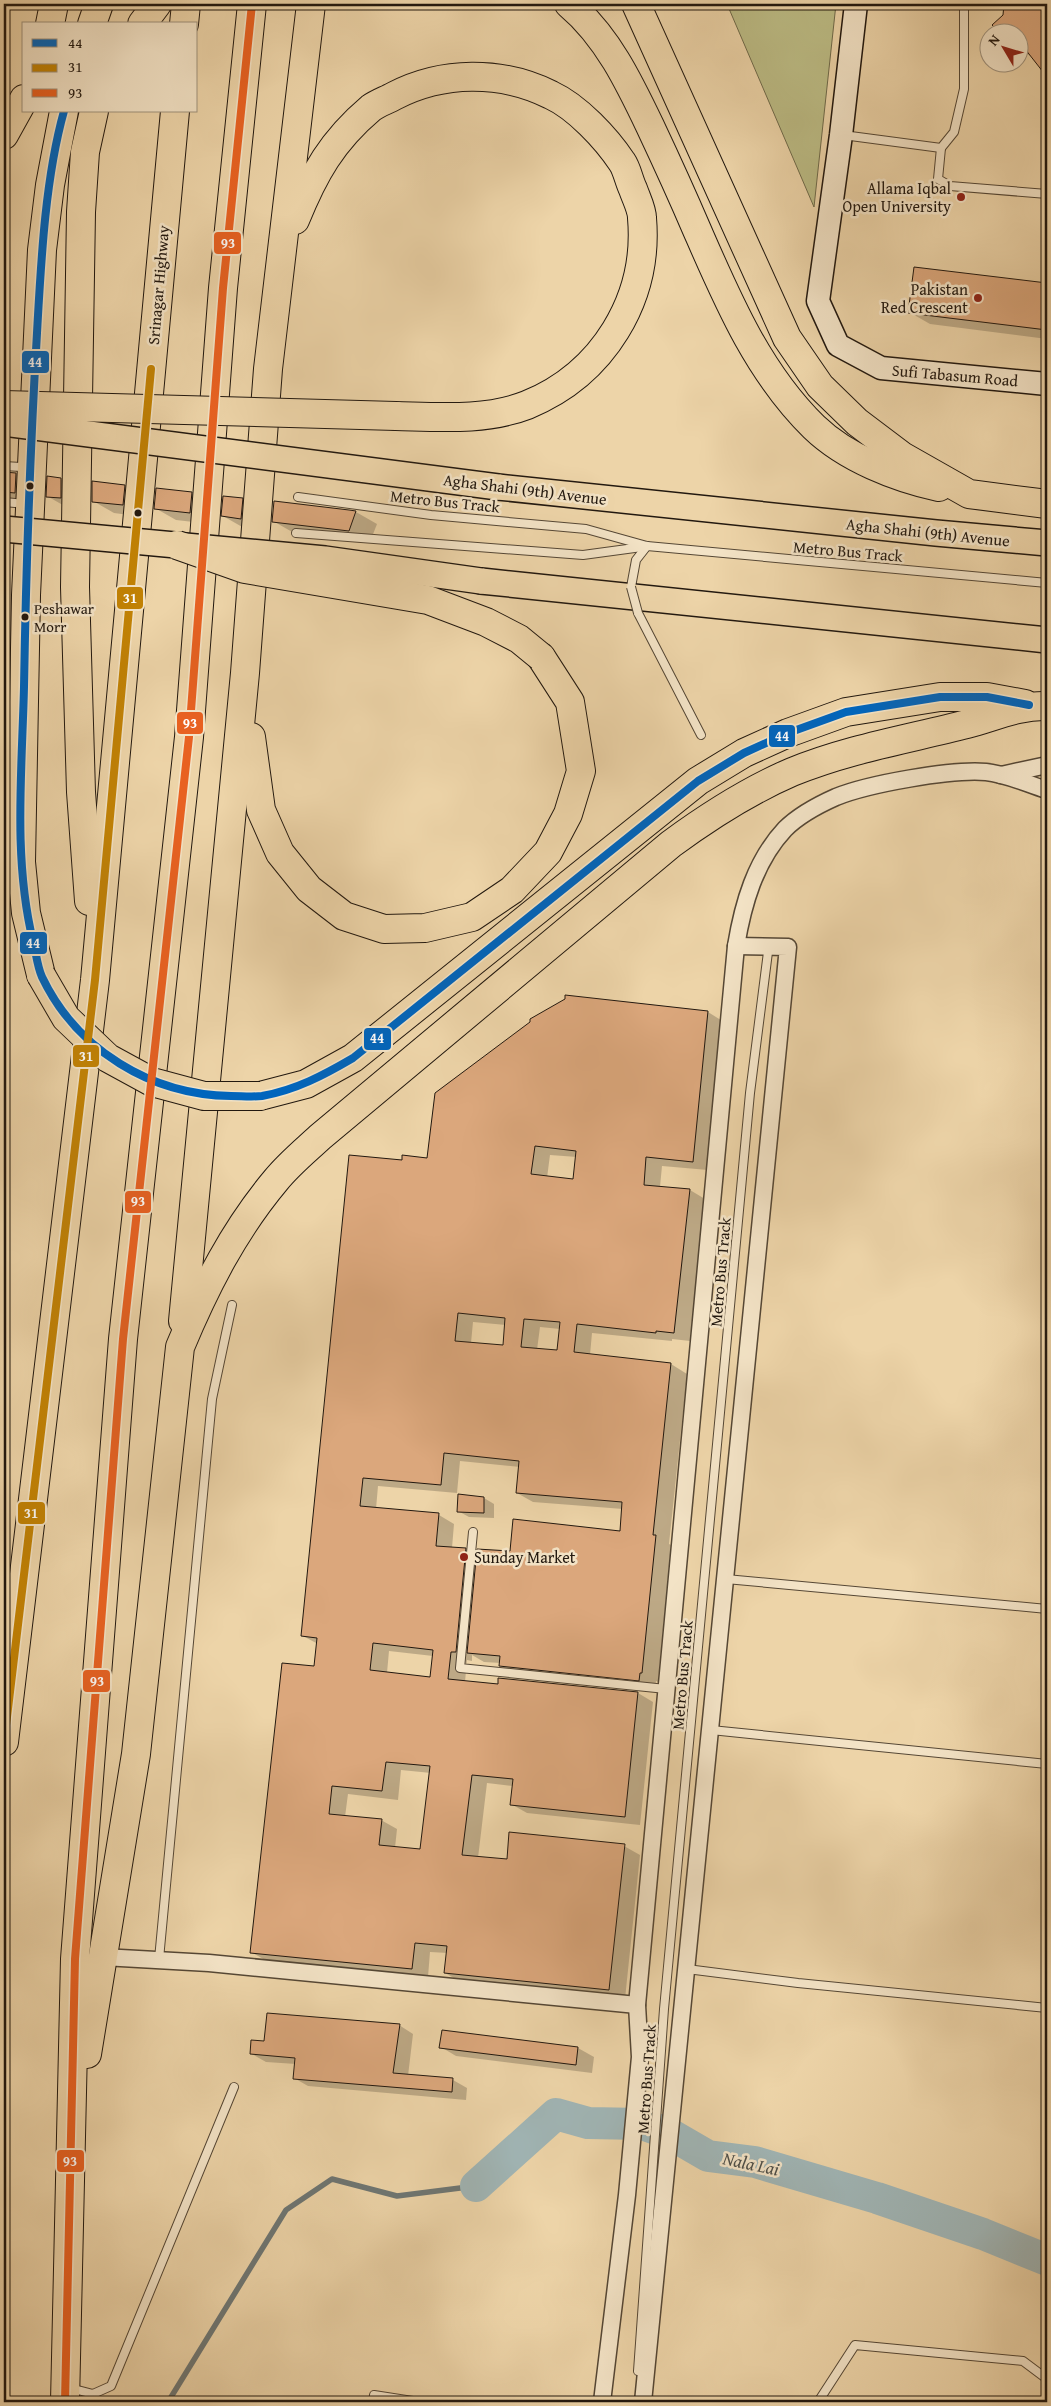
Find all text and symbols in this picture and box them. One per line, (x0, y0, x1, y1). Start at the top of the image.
legend (22, 22, 198, 112)
north arrow (978, 22, 1028, 72)
text: N (983, 30, 1005, 50)
text: 44 (68, 32, 82, 53)
text: 31 (68, 56, 82, 77)
text: 93 (68, 82, 82, 103)
place label: Allama Iqbal Open University (842, 176, 952, 218)
marker: Allama Iqbal Open University (955, 191, 967, 203)
street label: Srinagar Highway (141, 224, 175, 346)
line badge: 93 (213, 231, 242, 255)
text: 93 (221, 233, 235, 253)
place label: Pakistan Red Crescent (881, 277, 968, 319)
marker: Pakistan Red Crescent (972, 292, 984, 304)
line badge: 44 (21, 350, 50, 374)
text: 44 (28, 352, 42, 372)
street label: Sufi Tabasum Road (891, 358, 1019, 393)
street label: Agha Shahi (9th) Avenue (442, 467, 608, 511)
unlabelled marker (25, 481, 35, 491)
street label: Metro Bus Track (389, 483, 502, 519)
unlabelled marker (133, 508, 143, 518)
street label: Agha Shahi (9th) Avenue (845, 511, 1011, 553)
street label: Metro Bus Track (792, 534, 905, 568)
line badge: 31 (116, 586, 144, 610)
text: 31 (123, 588, 137, 608)
place label: Peshawar Morr (34, 598, 94, 637)
marker: Peshawar Morr (20, 612, 30, 622)
line badge: 93 (176, 711, 204, 735)
text: 93 (183, 713, 197, 733)
line badge: 44 (768, 724, 796, 748)
text: 44 (775, 726, 789, 746)
line badge: 44 (19, 931, 48, 955)
text: 44 (26, 933, 40, 953)
line badge: 44 (363, 1027, 392, 1051)
text: 44 (370, 1028, 384, 1048)
line badge: 31 (72, 1044, 100, 1068)
text: 31 (79, 1046, 93, 1066)
line badge: 93 (124, 1190, 152, 1214)
text: 93 (131, 1191, 145, 1211)
street label: Metro Bus Track (703, 1215, 737, 1328)
line badge: 31 (17, 1501, 46, 1525)
text: 31 (24, 1503, 38, 1523)
place label: Sunday Market (474, 1545, 576, 1569)
marker: Sunday Market (458, 1551, 470, 1563)
street label: Metro Bus Track (665, 1618, 699, 1731)
line badge: 93 (82, 1669, 111, 1693)
text: 93 (90, 1671, 104, 1691)
street label: Metro Bus Track (630, 2022, 662, 2135)
water label: Nala Lai (720, 2144, 782, 2183)
line badge: 93 (56, 2149, 85, 2173)
text: 93 (63, 2151, 77, 2171)

